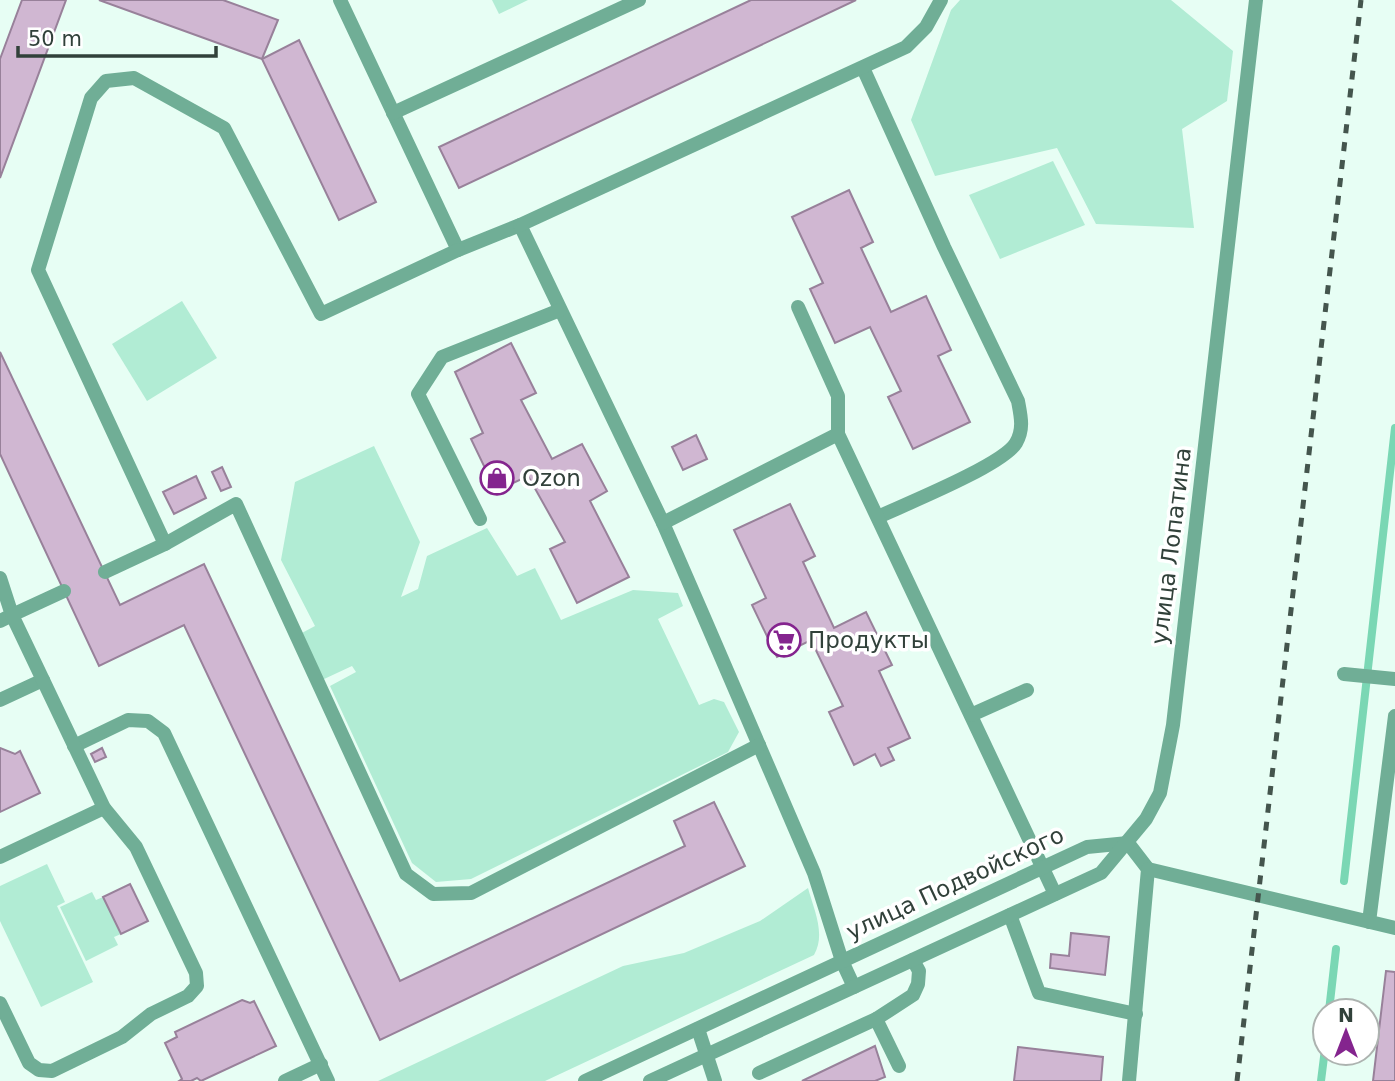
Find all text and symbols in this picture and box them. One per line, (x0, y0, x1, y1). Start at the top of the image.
scale bar (18, 14, 215, 58)
text: 50 m (28, 27, 82, 51)
street label: улица Лопатина (1146, 446, 1196, 646)
shop icon: Ozon (478, 459, 516, 497)
place label: Ozon (522, 465, 581, 491)
supermarket icon: Продукты (765, 621, 803, 659)
place label: Продукты (808, 627, 929, 653)
street label: улица Подвойского (842, 821, 1068, 945)
north arrow (1311, 997, 1381, 1067)
text: N (1338, 1004, 1354, 1026)

